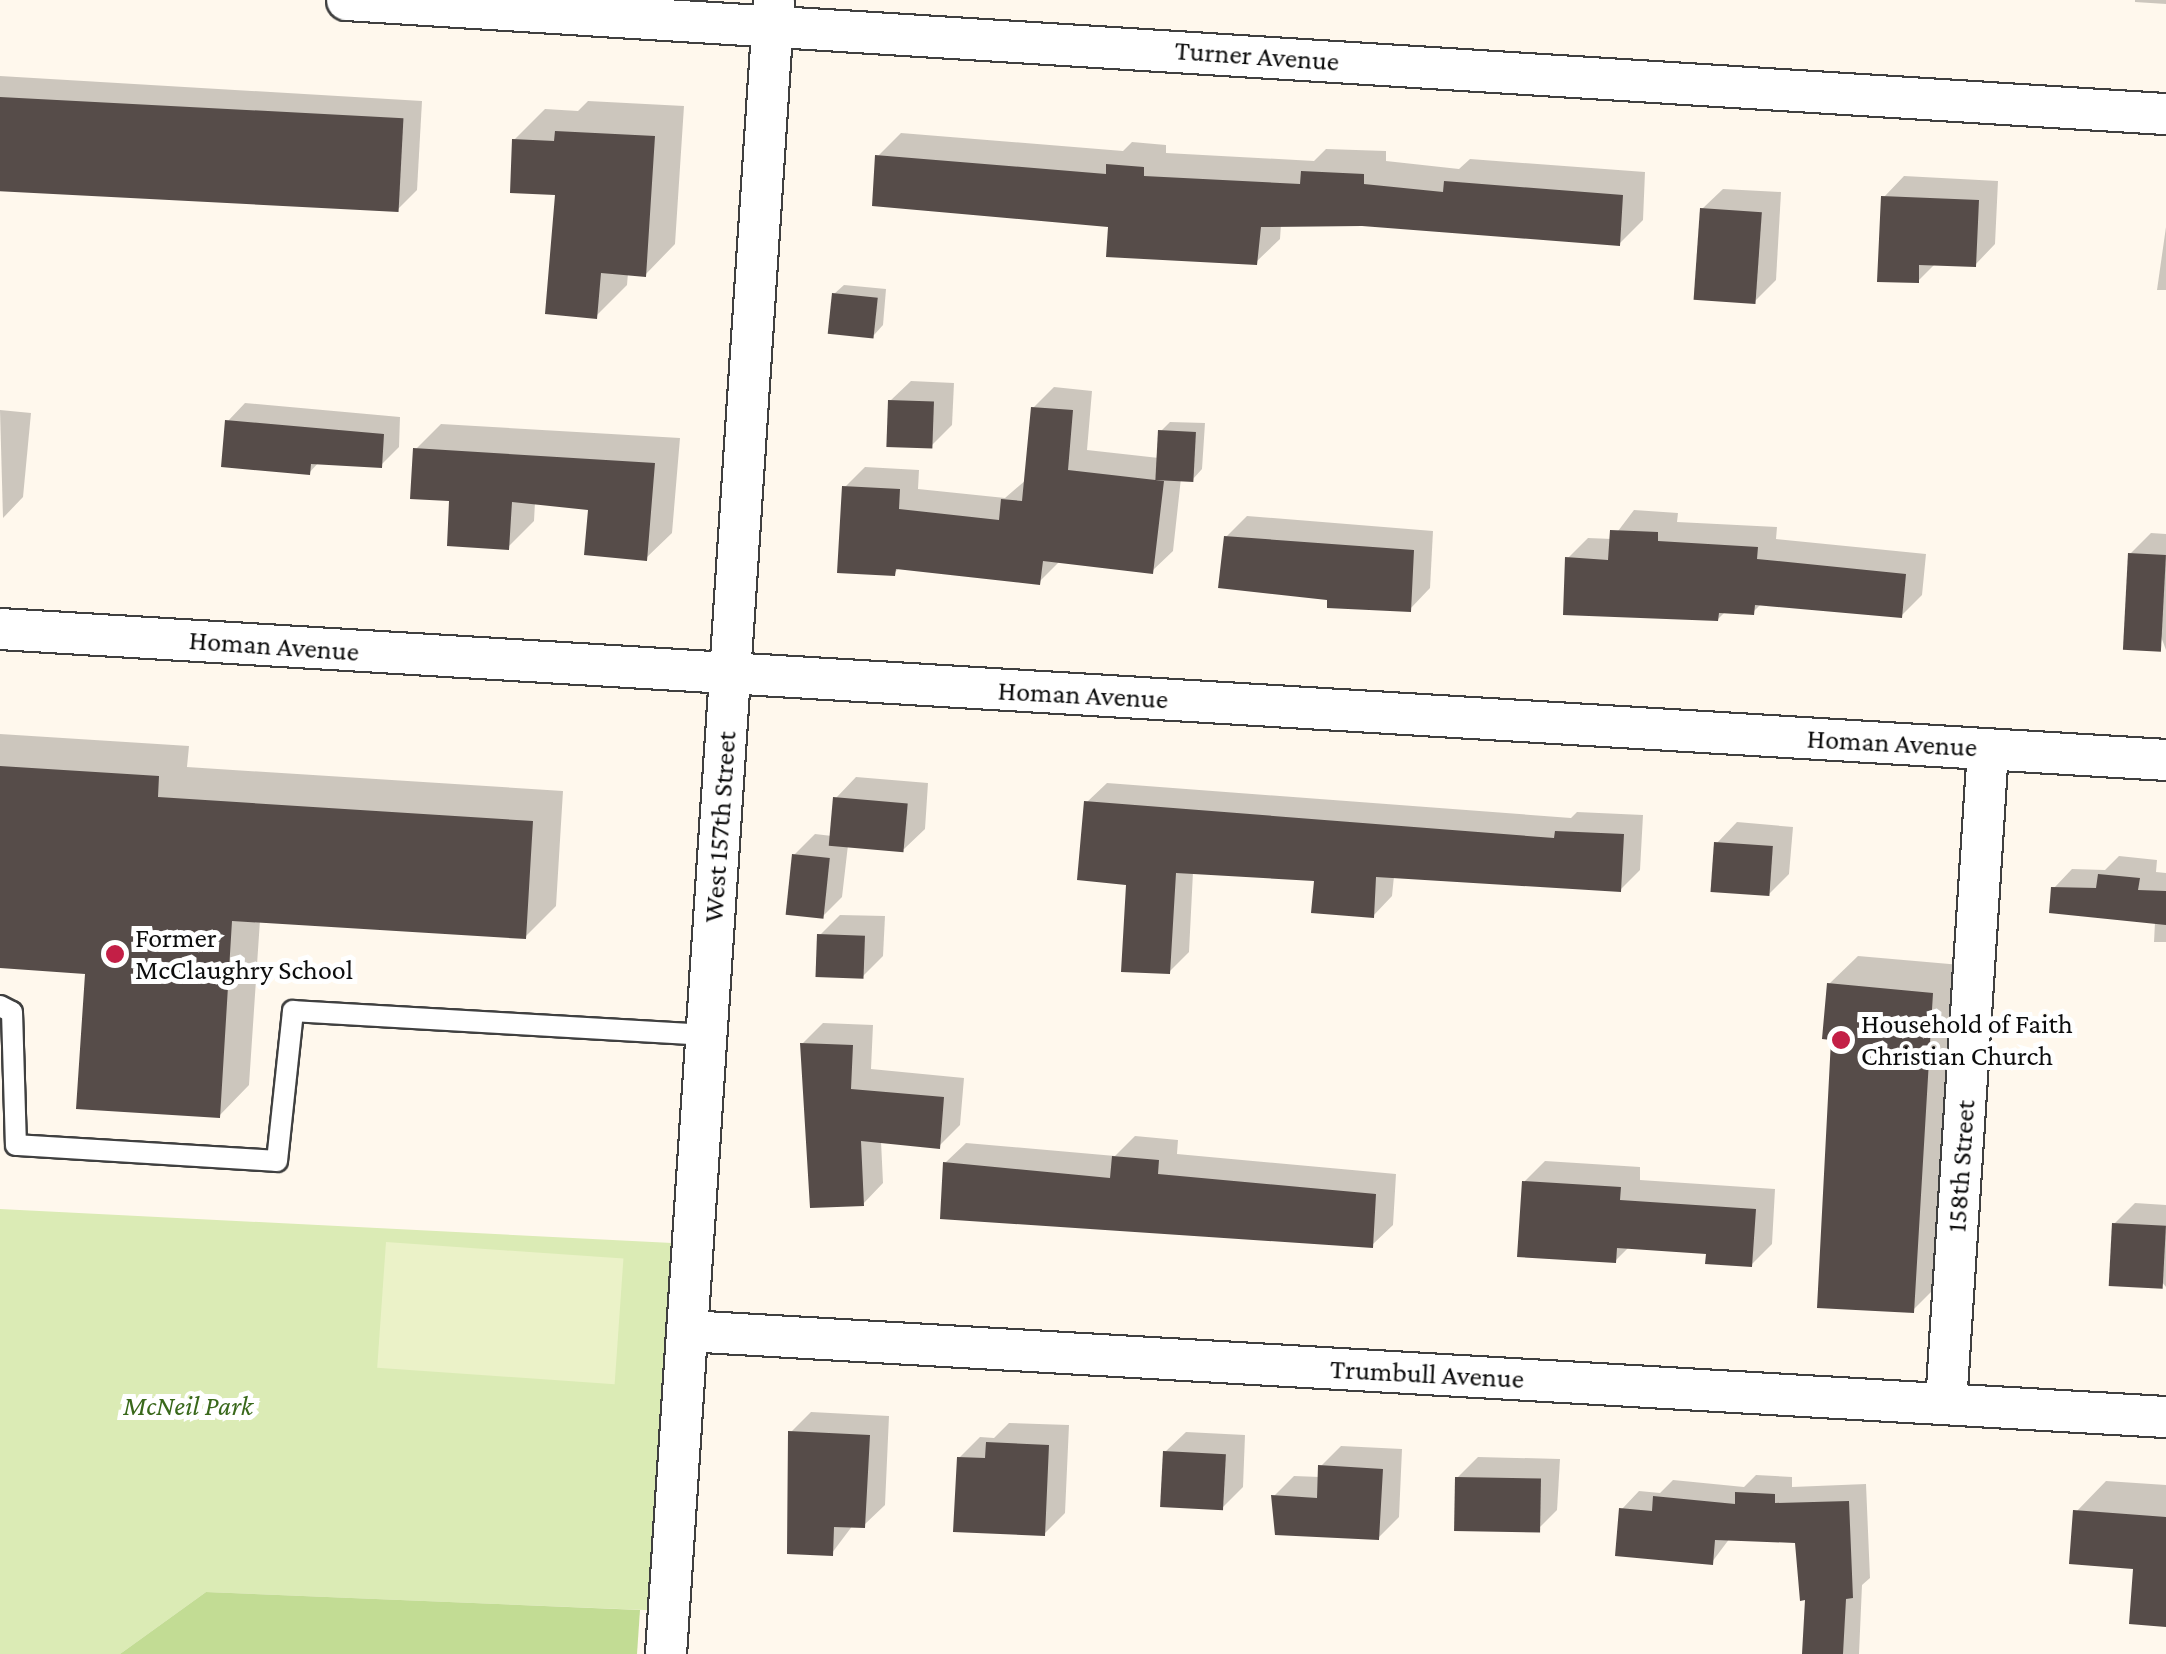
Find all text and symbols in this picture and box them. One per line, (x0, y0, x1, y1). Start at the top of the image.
street label: Turner Avenue (1174, 33, 1340, 79)
street label: Homan Avenue (188, 623, 360, 669)
street label: Homan Avenue (997, 674, 1169, 716)
street label: Homan Avenue (1806, 722, 1978, 764)
street label: West 157th Street (697, 730, 743, 924)
place label: Former McClaughry School (135, 921, 353, 987)
marker: Former McClaughry School (104, 943, 126, 965)
place label: Household of Faith Christian Church (1861, 1007, 2073, 1073)
marker: Household of Faith Christian Church (1830, 1029, 1852, 1051)
street label: 158th Street (1940, 1099, 1982, 1233)
street label: Trumbull Avenue (1329, 1352, 1525, 1396)
park label: McNeil Park (123, 1389, 253, 1423)

